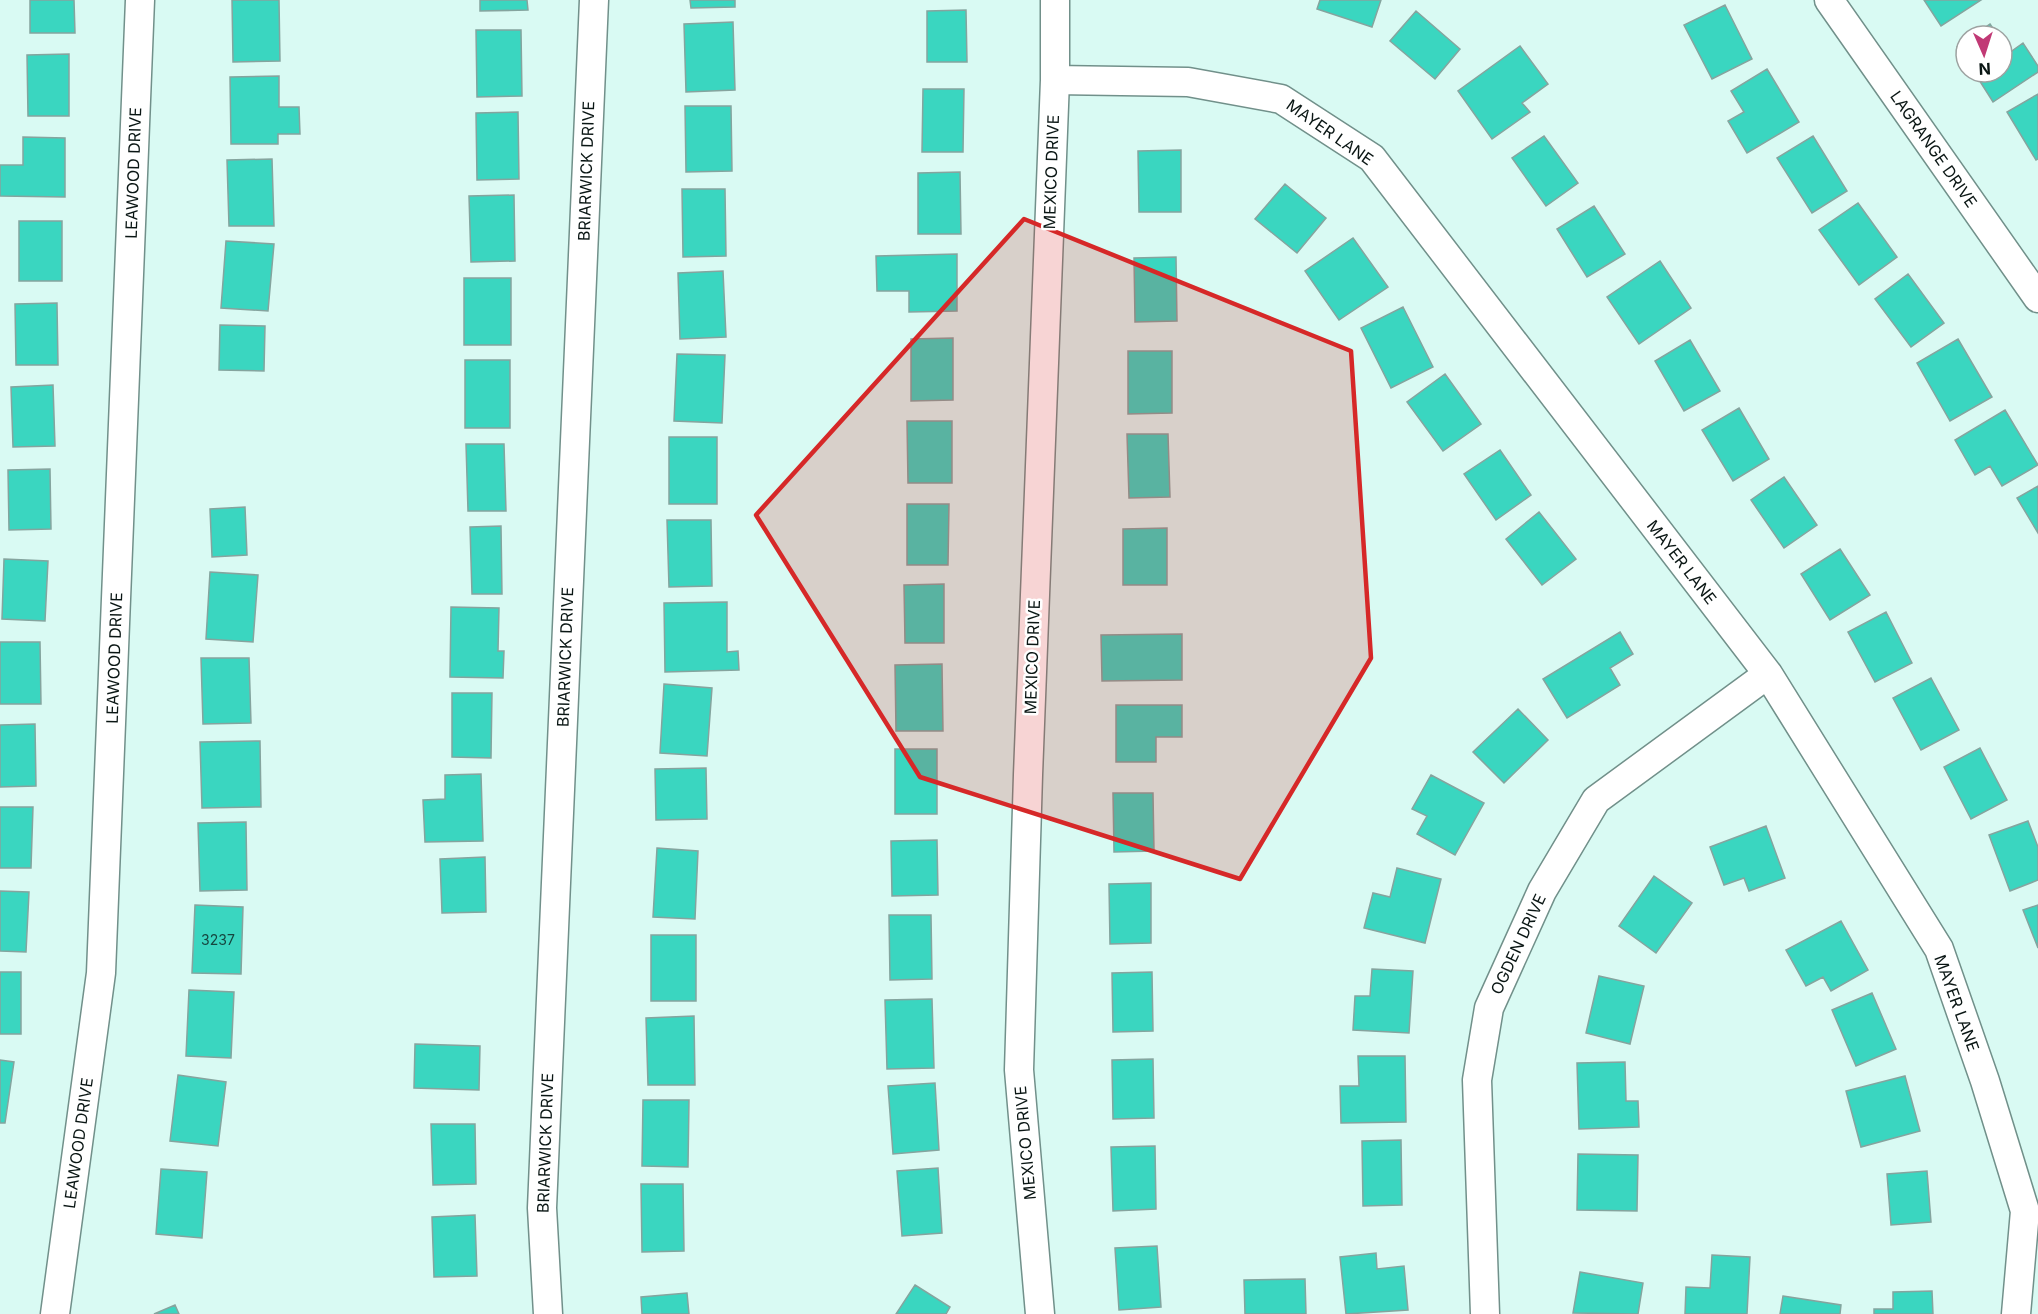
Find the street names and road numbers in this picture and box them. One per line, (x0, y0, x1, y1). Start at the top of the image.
street label: LAGRANGE DRIVE (1886, 87, 1982, 211)
street label: MAYER LANE (1283, 95, 1377, 169)
street label: BRIARWICK DRIVE (574, 101, 598, 241)
street label: LEAWOOD DRIVE (121, 107, 145, 239)
street label: MEXICO DRIVE (1039, 114, 1063, 230)
street label: MAYER LANE (1643, 516, 1721, 608)
street label: BRIARWICK DRIVE (553, 587, 577, 727)
street label: LEAWOOD DRIVE (102, 592, 126, 724)
street label: MEXICO DRIVE (1020, 599, 1044, 715)
street label: OGDEN DRIVE (1486, 891, 1550, 997)
street label: MAYER LANE (1930, 952, 1984, 1054)
street label: BRIARWICK DRIVE (533, 1073, 557, 1213)
street label: LEAWOOD DRIVE (59, 1076, 97, 1210)
street label: MEXICO DRIVE (1010, 1085, 1040, 1201)

